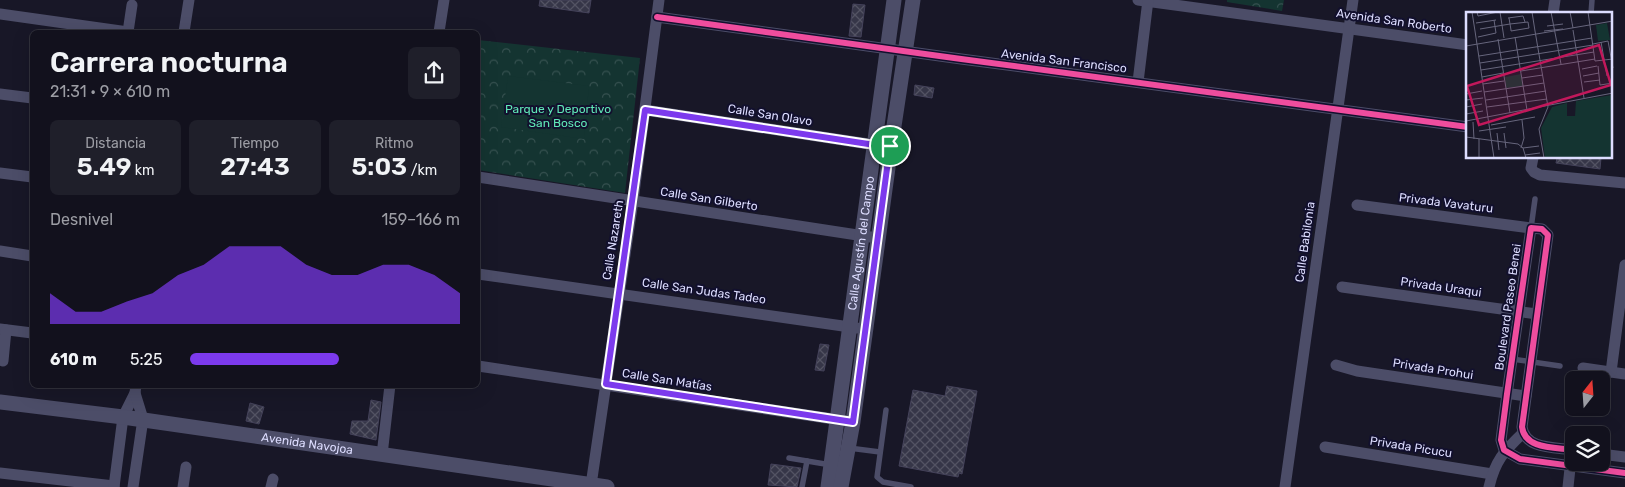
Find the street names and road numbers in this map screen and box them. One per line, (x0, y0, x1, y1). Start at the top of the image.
street label: Avenida San Roberto (1335, 6, 1453, 36)
street label: Avenida San Francisco (1000, 46, 1128, 76)
street label: Calle San Olavo (727, 101, 813, 129)
street label: Calle Agustín del Campo (845, 175, 877, 311)
street label: Calle San Gilberto (659, 184, 759, 214)
street label: Privada Vavaturu (1398, 190, 1494, 216)
street label: Calle Nazareth (600, 199, 626, 281)
street label: Calle Babilonia (1292, 201, 1318, 283)
street label: Boulevard Paseo Benei (1492, 243, 1524, 371)
street label: Privada Uraqui (1400, 274, 1483, 300)
street label: Calle San Judas Tadeo (641, 275, 767, 307)
street label: Privada Prohui (1392, 356, 1474, 382)
street label: Calle San Matías (621, 366, 713, 394)
street label: Avenida Navojoa (260, 430, 354, 457)
street label: Privada Picucu (1369, 434, 1453, 460)

